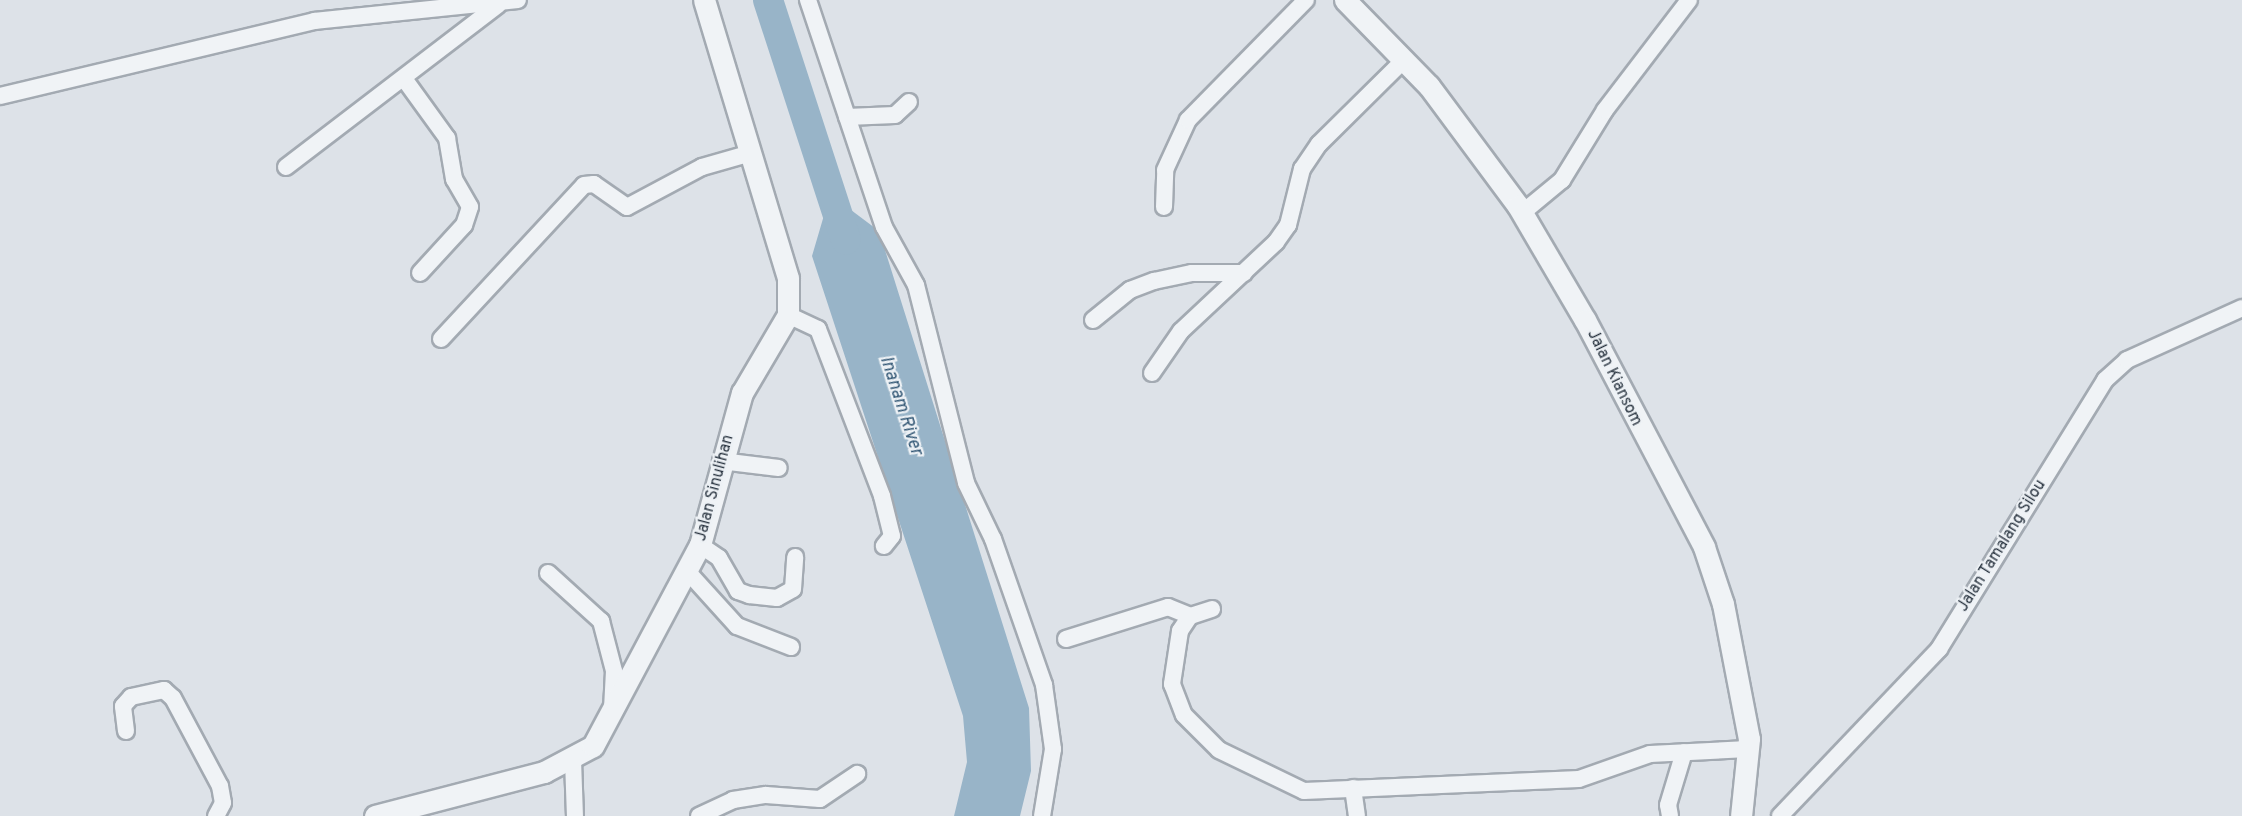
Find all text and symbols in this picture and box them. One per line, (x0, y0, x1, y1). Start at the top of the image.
street label: Jalan Kiansom (1582, 327, 1646, 429)
water label: Inanam River (874, 354, 926, 458)
street label: Jalan Sinulihan (692, 433, 738, 543)
street label: Jalan Tamalang Silou (1954, 476, 2050, 616)

